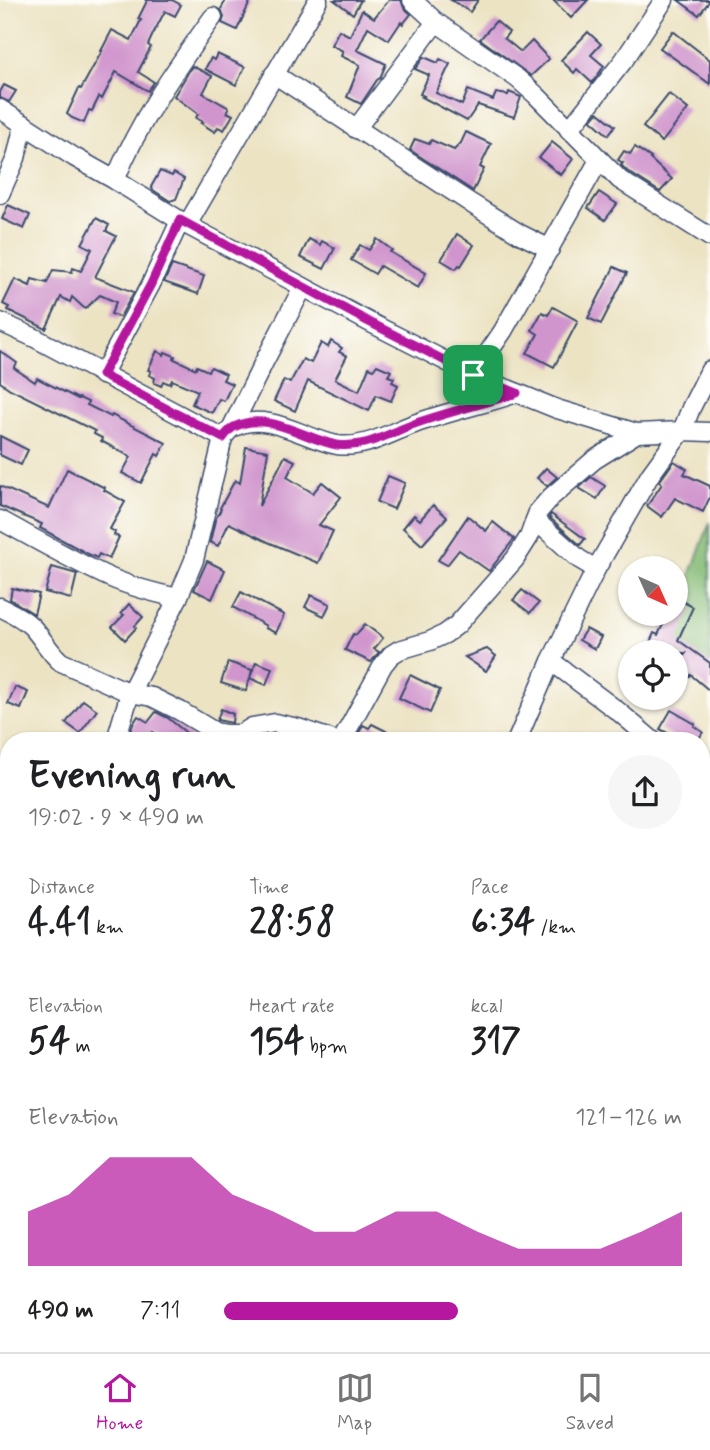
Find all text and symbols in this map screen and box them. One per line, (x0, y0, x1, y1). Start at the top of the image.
pin (443, 345, 503, 405)
icon: arrive (454, 356, 492, 394)
north arrow (618, 556, 688, 626)
map controls (618, 556, 688, 710)
button: locate (618, 640, 688, 710)
text: Evening run (28, 752, 235, 801)
button: share (608, 755, 682, 829)
text: 19:02 · 9 × 490 m (28, 803, 204, 833)
text: Distance (28, 875, 95, 900)
text: Time (249, 875, 289, 900)
text: Pace (471, 875, 508, 900)
text: 4.41 (28, 900, 91, 946)
text: 28:58 (249, 900, 335, 946)
text: 6:34 (471, 900, 535, 946)
text: km (91, 915, 124, 940)
text: /km (535, 915, 576, 940)
text: Elevation (28, 994, 103, 1019)
text: Heart rate (249, 994, 335, 1019)
text: kcal (471, 994, 503, 1019)
text: 54 (28, 1019, 70, 1065)
text: 154 (249, 1019, 304, 1065)
text: 317 (471, 1019, 521, 1065)
text: m (70, 1034, 91, 1059)
text: bpm (304, 1034, 348, 1059)
text: Elevation (28, 1103, 119, 1133)
text: 121–126 m (575, 1103, 682, 1133)
text: 490 m (28, 1296, 93, 1326)
text: 7:11 (140, 1296, 180, 1326)
tab: Home (96, 1369, 143, 1436)
tab: Map (336, 1369, 374, 1436)
tab: Saved (566, 1369, 614, 1436)

